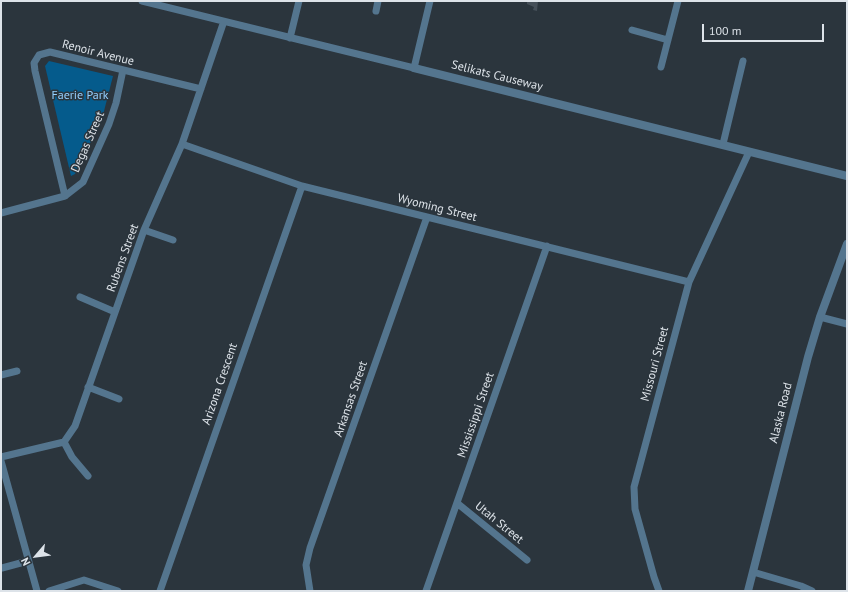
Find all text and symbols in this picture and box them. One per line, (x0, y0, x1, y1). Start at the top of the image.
scale bar (704, 16, 826, 42)
text: 100 m (709, 23, 742, 38)
street label: Renoir Avenue (61, 37, 135, 69)
street label: Selikats Causeway (450, 58, 544, 94)
park label: Faerie Park (52, 89, 108, 103)
street label: Degas Street (68, 109, 108, 175)
street label: Wyoming Street (396, 191, 478, 225)
street label: Rubens Street (104, 222, 142, 294)
street label: Missouri Street (638, 325, 672, 403)
street label: Arizona Crescent (199, 341, 241, 427)
street label: Arkansas Street (331, 359, 371, 439)
street label: Mississippi Street (455, 370, 497, 460)
street label: Alaska Road (767, 381, 795, 445)
street label: Utah Street (472, 499, 526, 547)
north arrow (16, 536, 56, 576)
text: N (18, 555, 33, 568)

